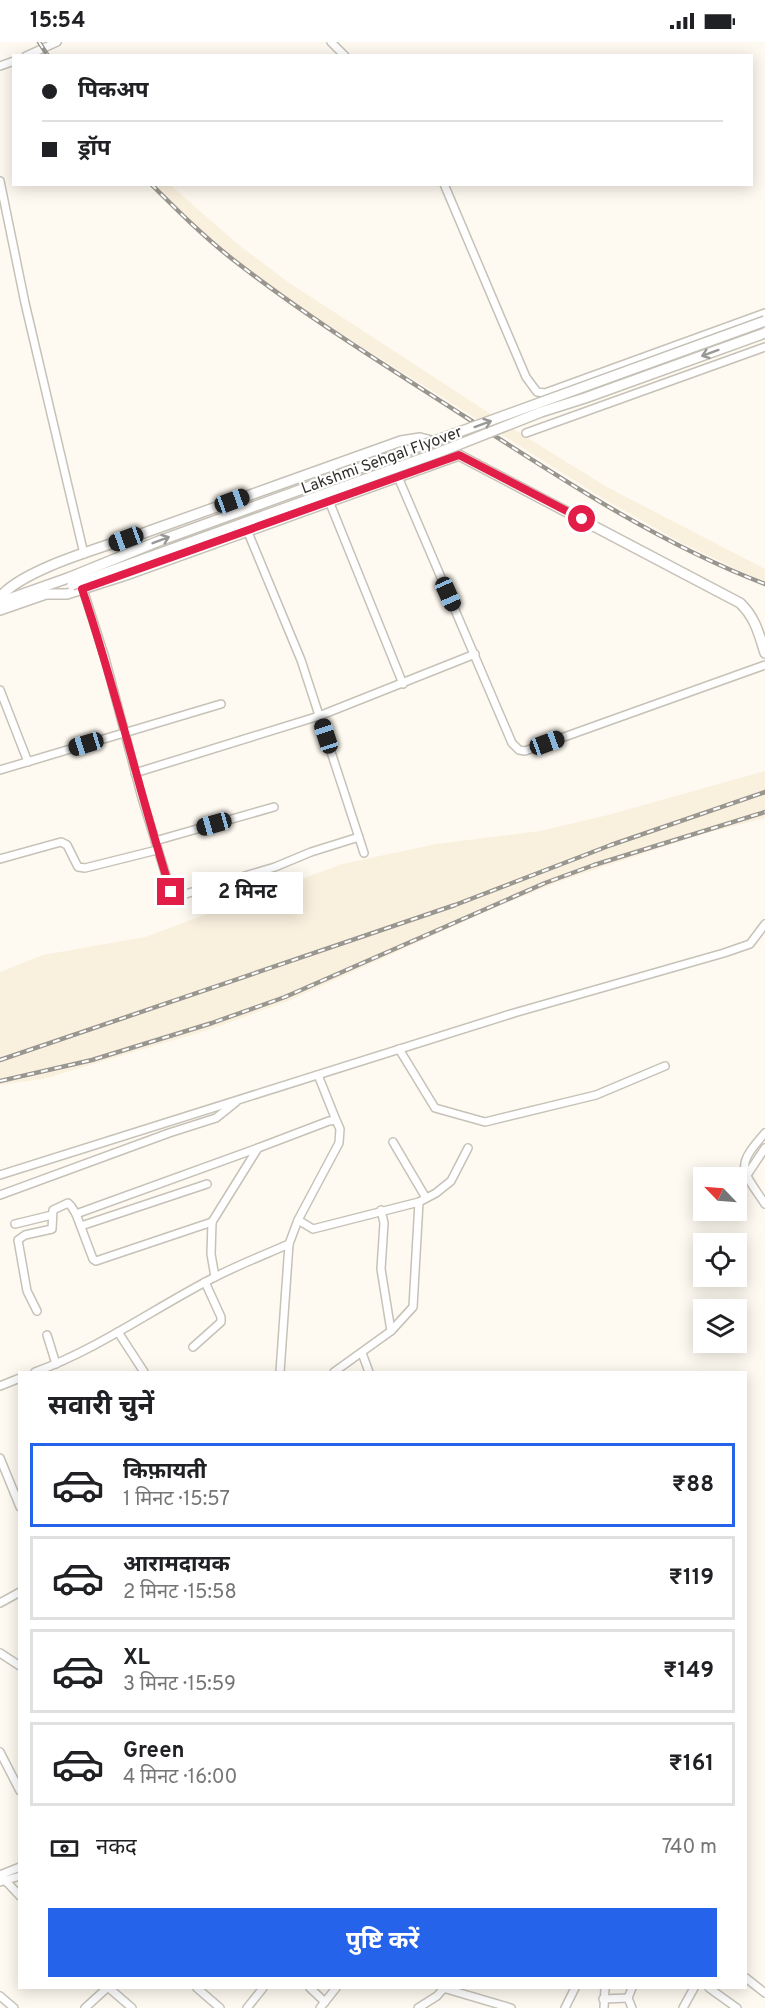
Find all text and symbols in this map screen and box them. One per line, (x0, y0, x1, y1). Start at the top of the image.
text: 15:54 (30, 8, 86, 35)
text: पिकअप (78, 78, 149, 105)
text: ड्रॉप (78, 136, 111, 163)
one-way arrow (701, 349, 720, 360)
one-way arrow (473, 418, 492, 429)
street label: Lakshmi Sehgal Flyover (299, 423, 465, 499)
car (212, 486, 252, 516)
route start (568, 505, 595, 532)
car (106, 524, 146, 554)
one-way arrow (152, 534, 170, 545)
car (432, 574, 464, 614)
car (312, 716, 340, 756)
car (527, 728, 567, 758)
car (66, 730, 106, 758)
car (194, 810, 234, 838)
callout: 2 मिनट (192, 871, 303, 913)
route end (157, 878, 184, 905)
text: 2 मिनट (218, 880, 277, 906)
north arrow (693, 1167, 747, 1221)
map controls (693, 1167, 747, 1353)
button: locate (693, 1233, 747, 1287)
button: layers (693, 1299, 747, 1353)
text: सवारी चुनें (48, 1390, 154, 1424)
icon: car (51, 1458, 105, 1512)
text: किफ़ायती (123, 1459, 207, 1486)
text: ₹88 (672, 1472, 714, 1499)
text: 1 मिनट · 15:57 (123, 1487, 230, 1513)
icon: car (51, 1551, 105, 1605)
text: आरामदायक (123, 1552, 230, 1579)
text: ₹119 (668, 1565, 714, 1592)
text: 2 मिनट · 15:58 (123, 1580, 237, 1606)
icon: car (51, 1644, 105, 1698)
text: XL (123, 1645, 150, 1672)
text: ₹149 (663, 1658, 714, 1685)
text: 3 मिनट · 15:59 (123, 1672, 236, 1698)
icon: car (51, 1737, 105, 1791)
text: Green (123, 1738, 185, 1765)
text: ₹161 (668, 1751, 714, 1778)
text: 4 मिनट · 16:00 (123, 1765, 237, 1791)
icon: cash (48, 1832, 81, 1865)
text: नकद (96, 1835, 137, 1862)
text: 740 m (662, 1835, 717, 1861)
button: पुष्टि करें (48, 1908, 717, 1977)

